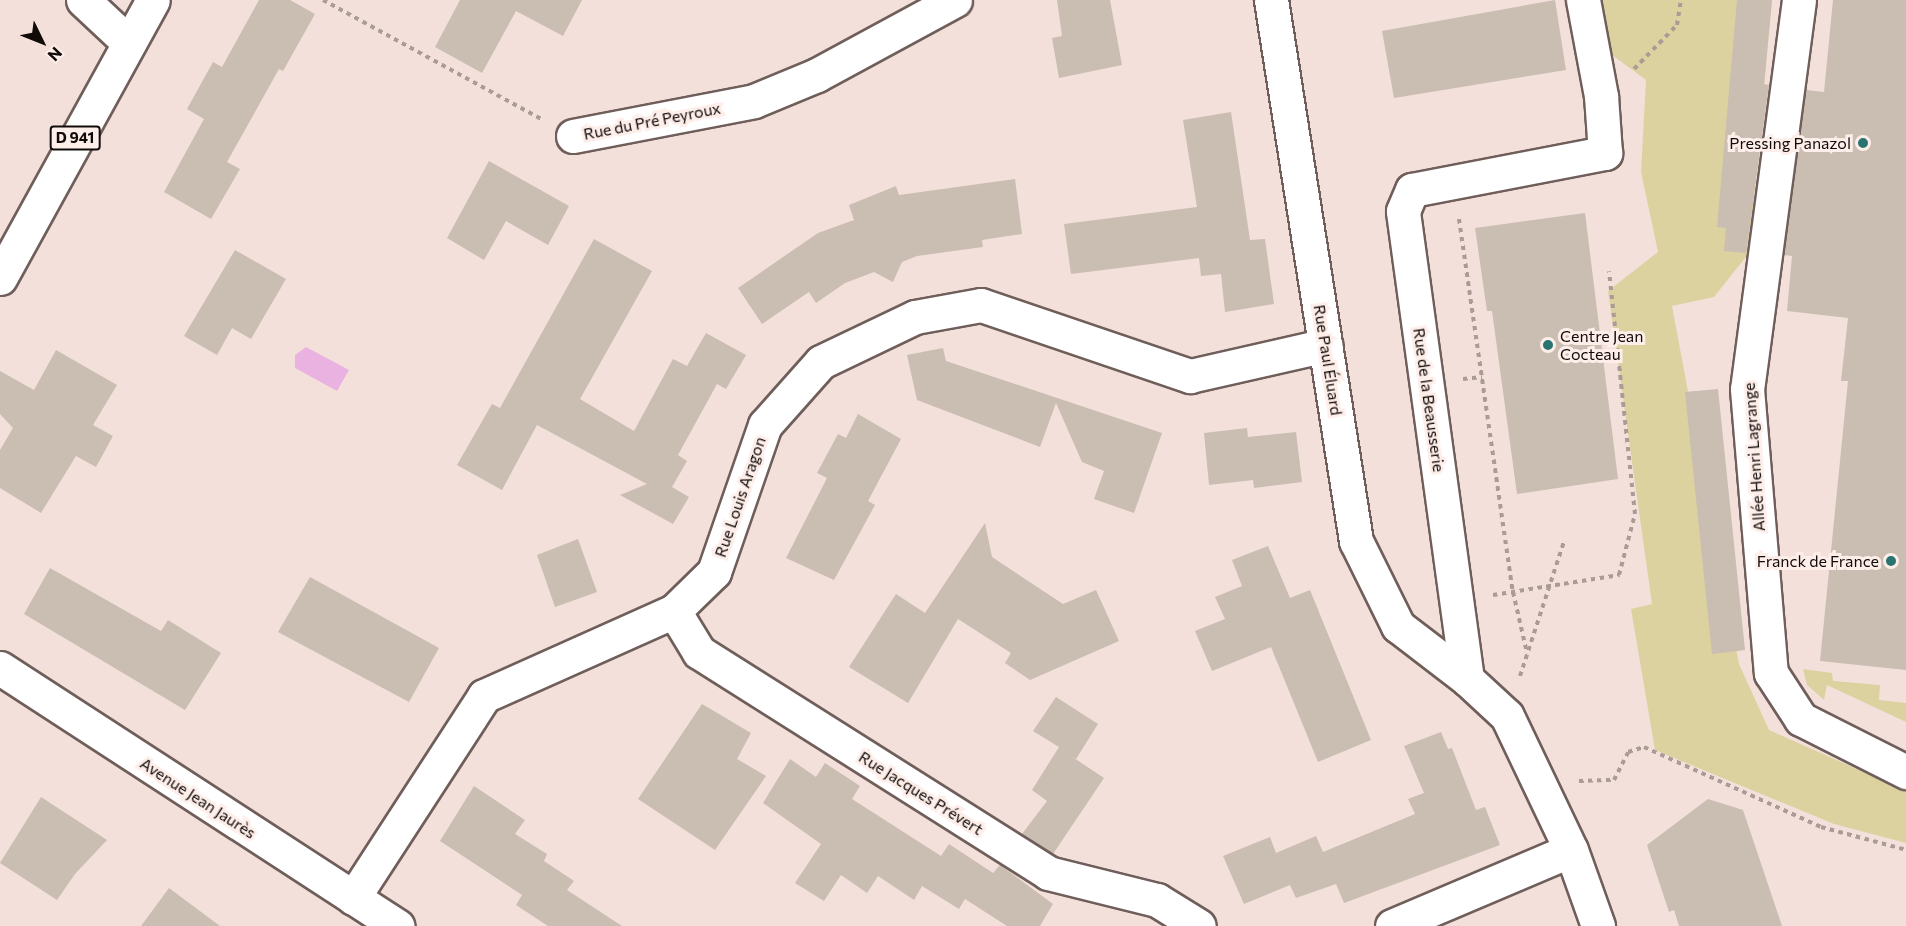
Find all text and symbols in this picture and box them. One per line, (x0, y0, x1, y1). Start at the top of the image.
north arrow (12, 12, 72, 72)
text: N (44, 44, 67, 65)
street label: Rue du Pré Peyroux (582, 98, 722, 144)
road number: D 941 (50, 126, 100, 150)
place label: Pressing Panazol (1729, 133, 1851, 153)
marker: Pressing Panazol (1856, 136, 1870, 150)
street label: Rue Paul Éluard (1310, 303, 1346, 417)
place label: Centre Jean Cocteau (1560, 326, 1643, 364)
street label: Rue de la Beausserie (1409, 327, 1449, 473)
marker: Centre Jean Cocteau (1541, 338, 1555, 352)
street label: Allée Henri Lagrange (1739, 382, 1769, 532)
street label: Rue Louis Aragon (710, 434, 770, 560)
place label: Franck de France (1757, 551, 1879, 571)
marker: Franck de France (1884, 554, 1898, 568)
street label: Rue Jacques Prévert (855, 747, 987, 839)
street label: Avenue Jean Jaurès (137, 753, 259, 843)

